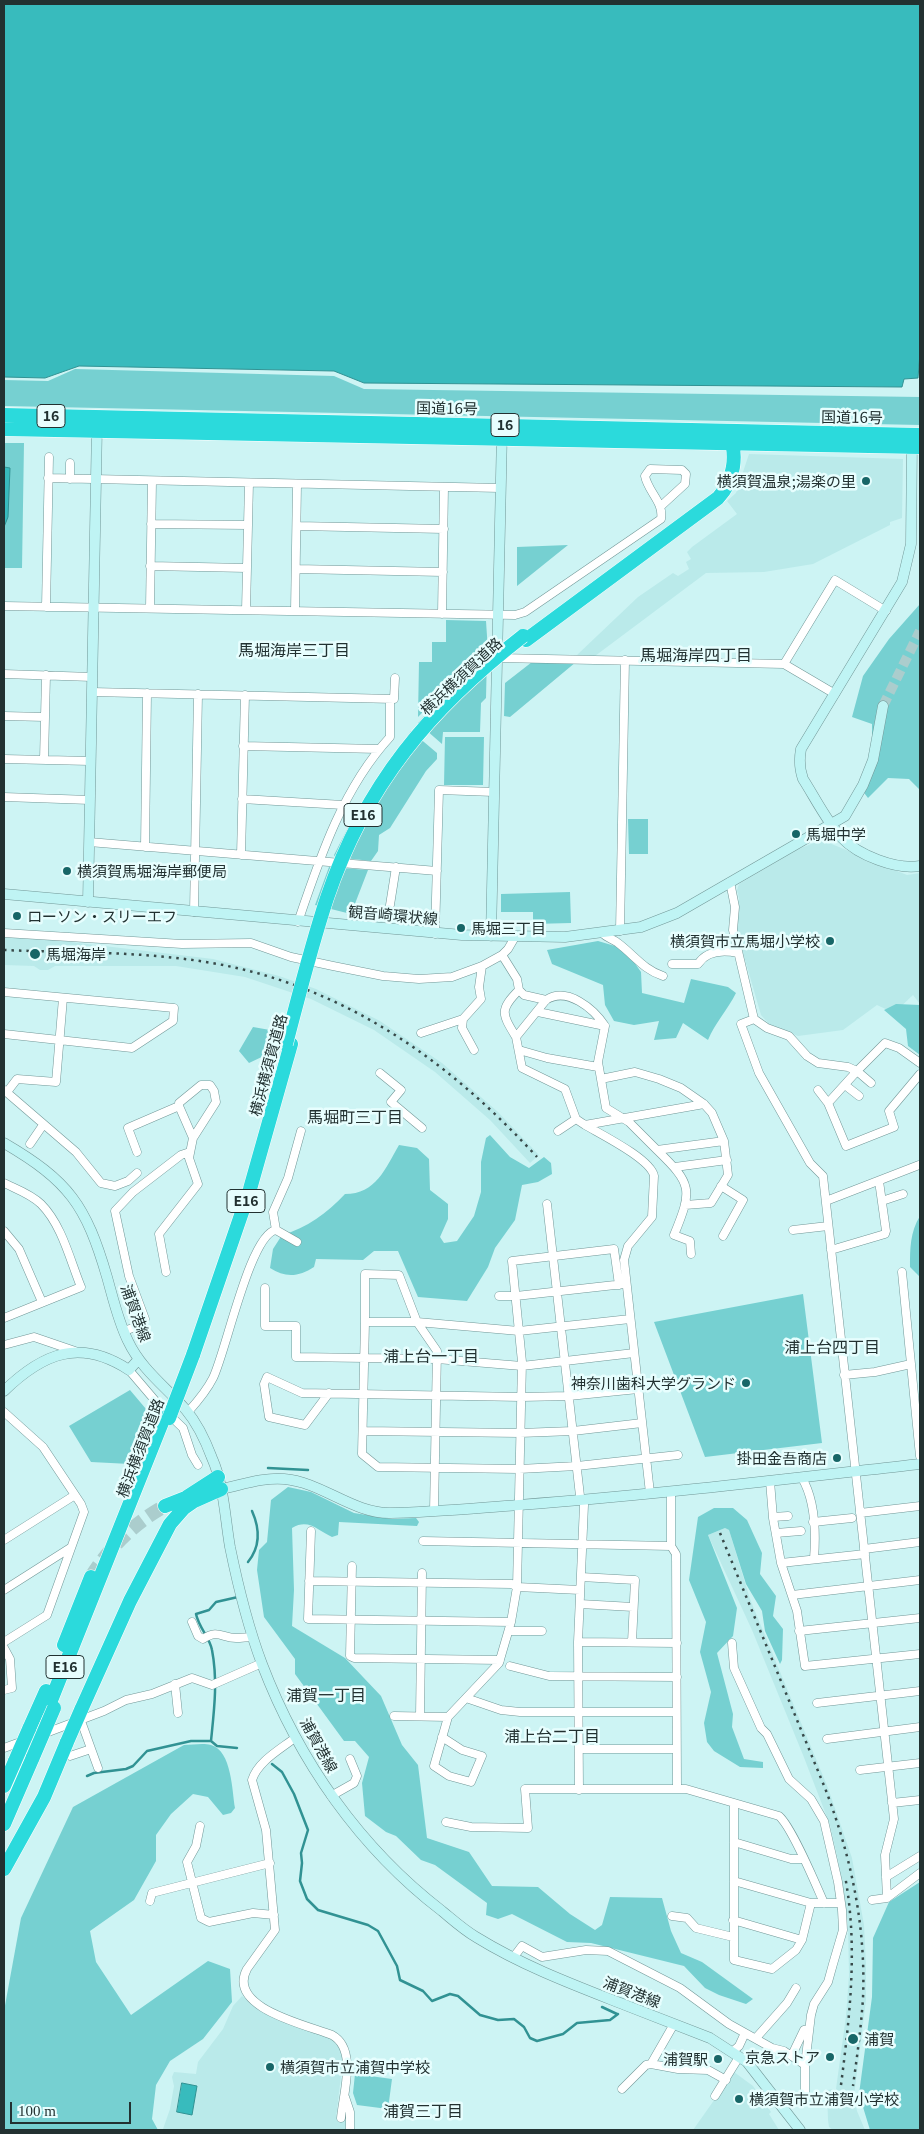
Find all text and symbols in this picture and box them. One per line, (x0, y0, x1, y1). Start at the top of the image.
street label: 国道16号 (416, 398, 478, 418)
road number: 16 (37, 404, 65, 428)
street label: 国道16号 (821, 407, 883, 427)
road number: 16 (491, 414, 519, 436)
place label: 横須賀温泉;湯楽の里 (717, 472, 856, 490)
marker: 横須賀温泉;湯楽の里 (860, 475, 872, 487)
street label: 横浜横須賀道路 (416, 634, 506, 718)
district label: 馬堀海岸三丁目 (238, 640, 350, 660)
district label: 馬堀海岸四丁目 (640, 645, 752, 665)
road number: E16 (344, 804, 382, 826)
place label: 馬堀中学 (806, 825, 866, 843)
marker: 馬堀中学 (790, 828, 802, 840)
place label: 横須賀馬堀海岸郵便局 (77, 862, 227, 880)
marker: 横須賀馬堀海岸郵便局 (61, 865, 73, 877)
street label: 観音崎環状線 (347, 902, 439, 928)
place label: ローソン・スリーエフ (27, 907, 177, 925)
marker: ローソン・スリーエフ (11, 910, 23, 922)
place label: 馬堀三丁目 (471, 919, 546, 937)
marker: 馬堀三丁目 (455, 922, 467, 934)
place label: 横須賀市立馬堀小学校 (670, 932, 820, 950)
marker: 横須賀市立馬堀小学校 (824, 935, 836, 947)
place label: 馬堀海岸 (46, 945, 106, 963)
marker: 馬堀海岸 (28, 947, 42, 961)
street label: 横浜横須賀道路 (246, 1012, 290, 1118)
district label: 馬堀町三丁目 (307, 1107, 403, 1127)
road number: E16 (227, 1190, 265, 1212)
street label: 浦賀港線 (117, 1282, 155, 1344)
district label: 浦上台四丁目 (784, 1337, 880, 1357)
district label: 浦上台一丁目 (383, 1346, 479, 1366)
place label: 神奈川歯科大学グランド (571, 1374, 736, 1392)
marker: 神奈川歯科大学グランド (740, 1377, 752, 1389)
street label: 横浜横須賀道路 (113, 1396, 167, 1500)
place label: 掛田金吾商店 (737, 1449, 827, 1467)
marker: 掛田金吾商店 (831, 1452, 843, 1464)
road number: E16 (46, 1655, 84, 1678)
district label: 浦賀一丁目 (286, 1685, 366, 1705)
street label: 浦賀港線 (297, 1714, 341, 1776)
district label: 浦上台二丁目 (504, 1726, 600, 1746)
street label: 浦賀港線 (601, 1973, 663, 2011)
place label: 浦賀 (864, 2030, 894, 2048)
marker: 浦賀 (846, 2032, 860, 2046)
place label: 京急ストア (745, 2048, 820, 2066)
place label: 浦賀駅 (663, 2050, 708, 2068)
marker: 京急ストア (824, 2051, 836, 2063)
marker: 浦賀駅 (712, 2053, 724, 2065)
place label: 横須賀市立浦賀中学校 (280, 2058, 430, 2076)
marker: 横須賀市立浦賀中学校 (264, 2061, 276, 2073)
place label: 横須賀市立浦賀小学校 (749, 2090, 899, 2108)
scale bar (12, 2092, 134, 2124)
marker: 横須賀市立浦賀小学校 (733, 2093, 745, 2105)
district label: 浦賀三丁目 (383, 2101, 463, 2121)
text: 100 m (18, 2103, 56, 2119)

